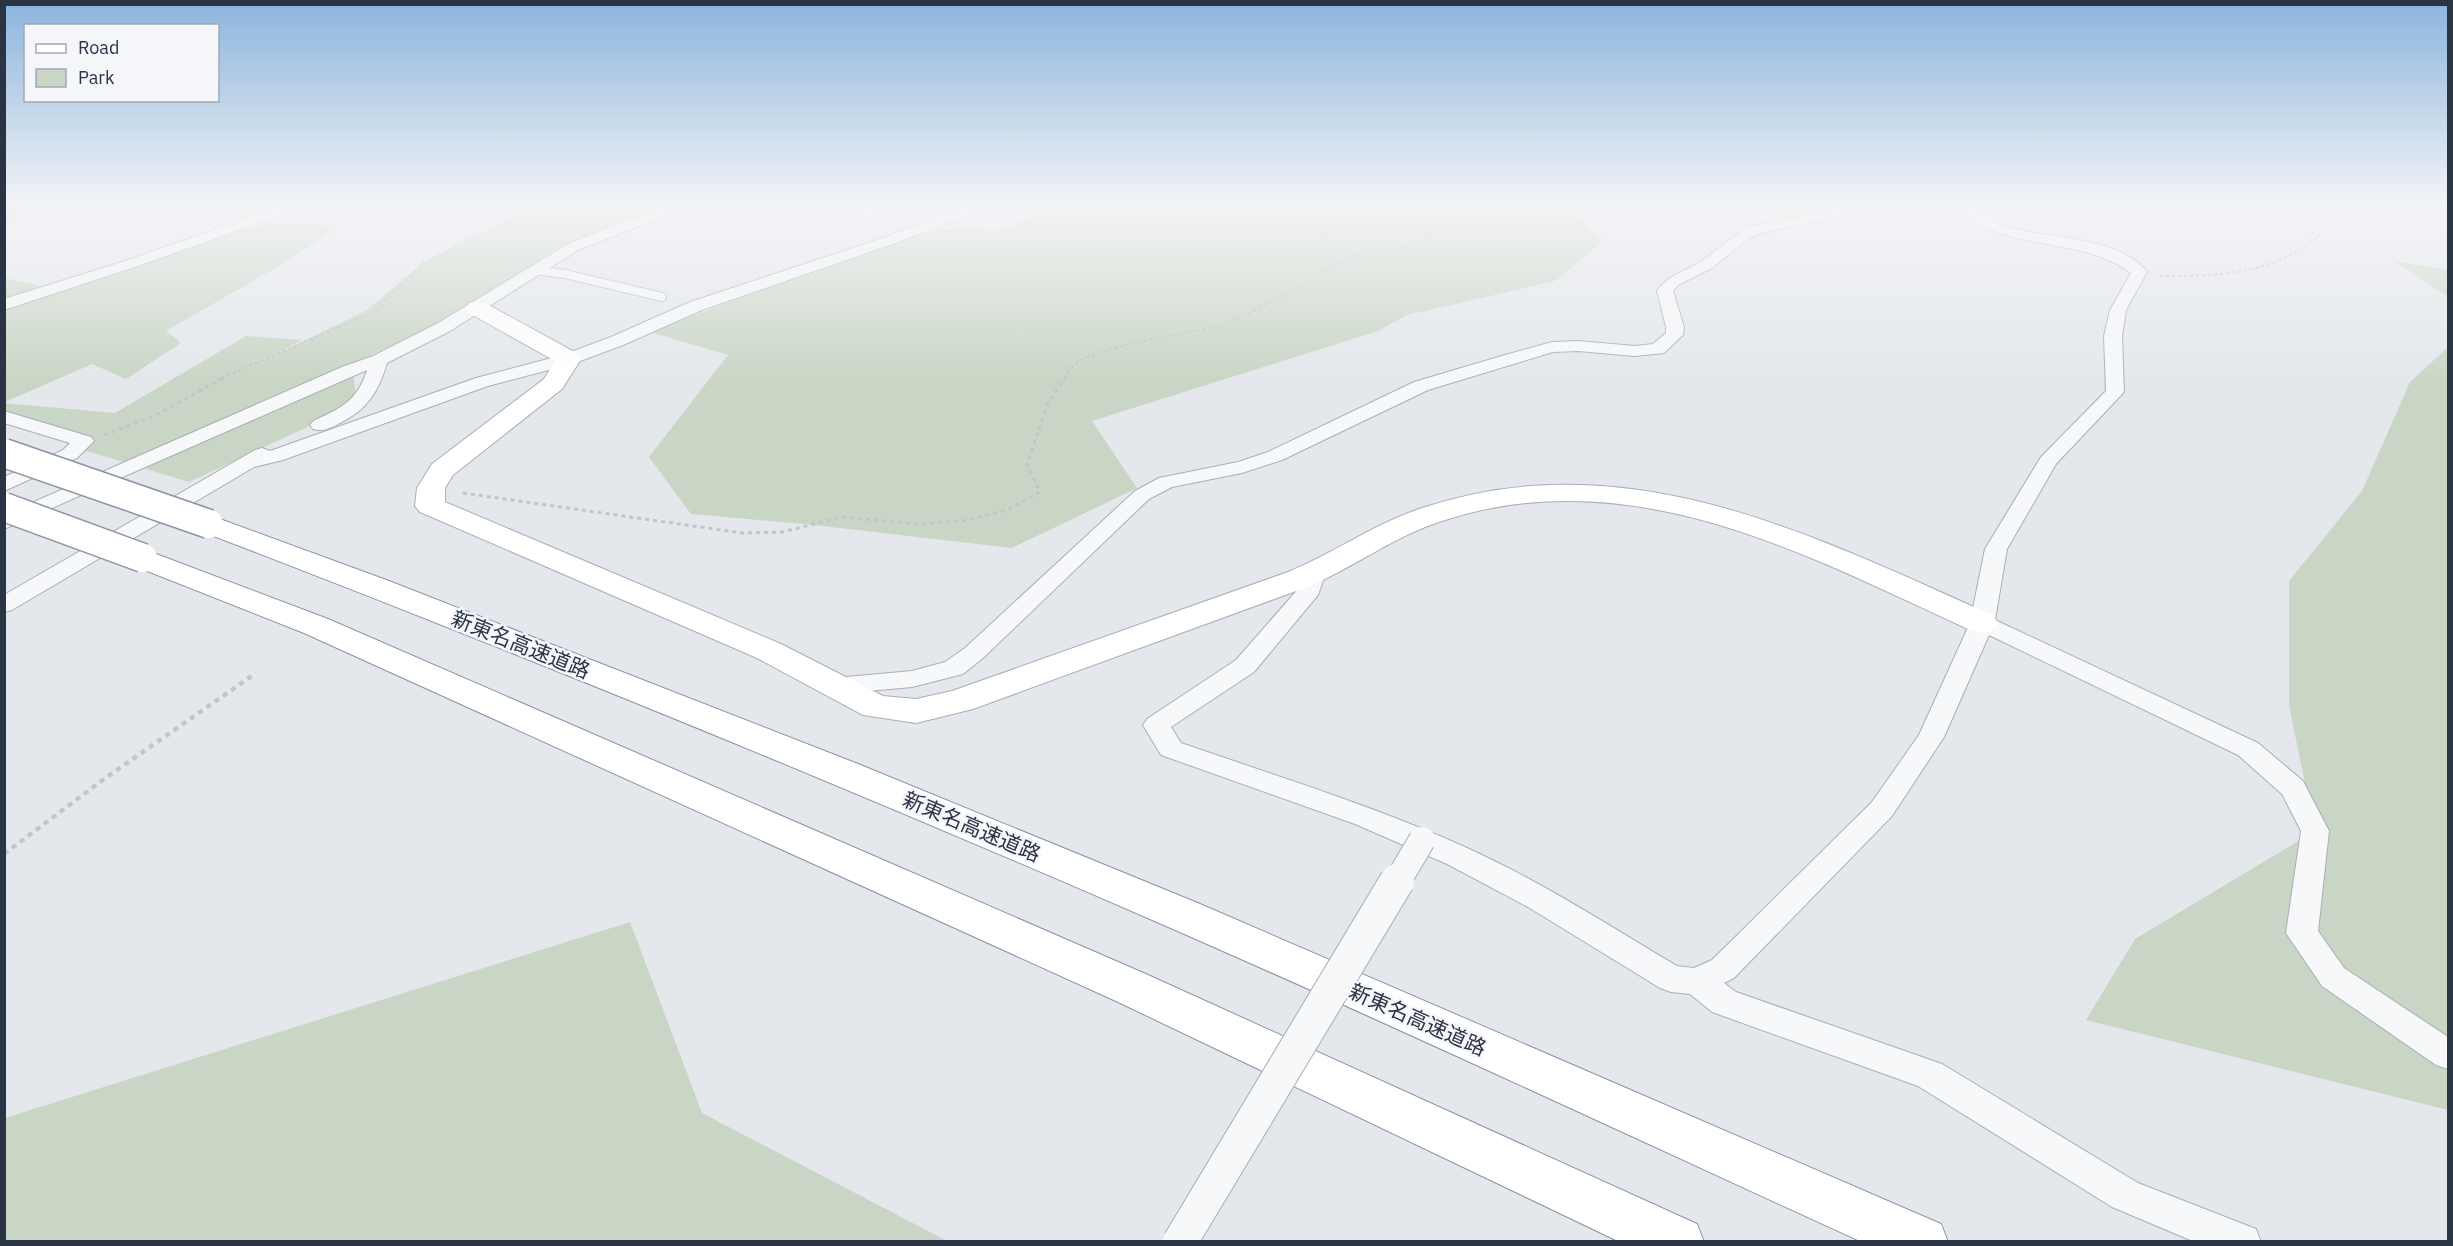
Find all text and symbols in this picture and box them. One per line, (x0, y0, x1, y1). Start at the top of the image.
legend (24, 24, 219, 102)
text: Road (78, 36, 119, 59)
text: Park (78, 66, 115, 89)
street label: 新東名高速道路 (448, 603, 594, 685)
street label: 新東名高速道路 (899, 784, 1045, 868)
street label: 新東名高速道路 (1345, 976, 1491, 1062)

